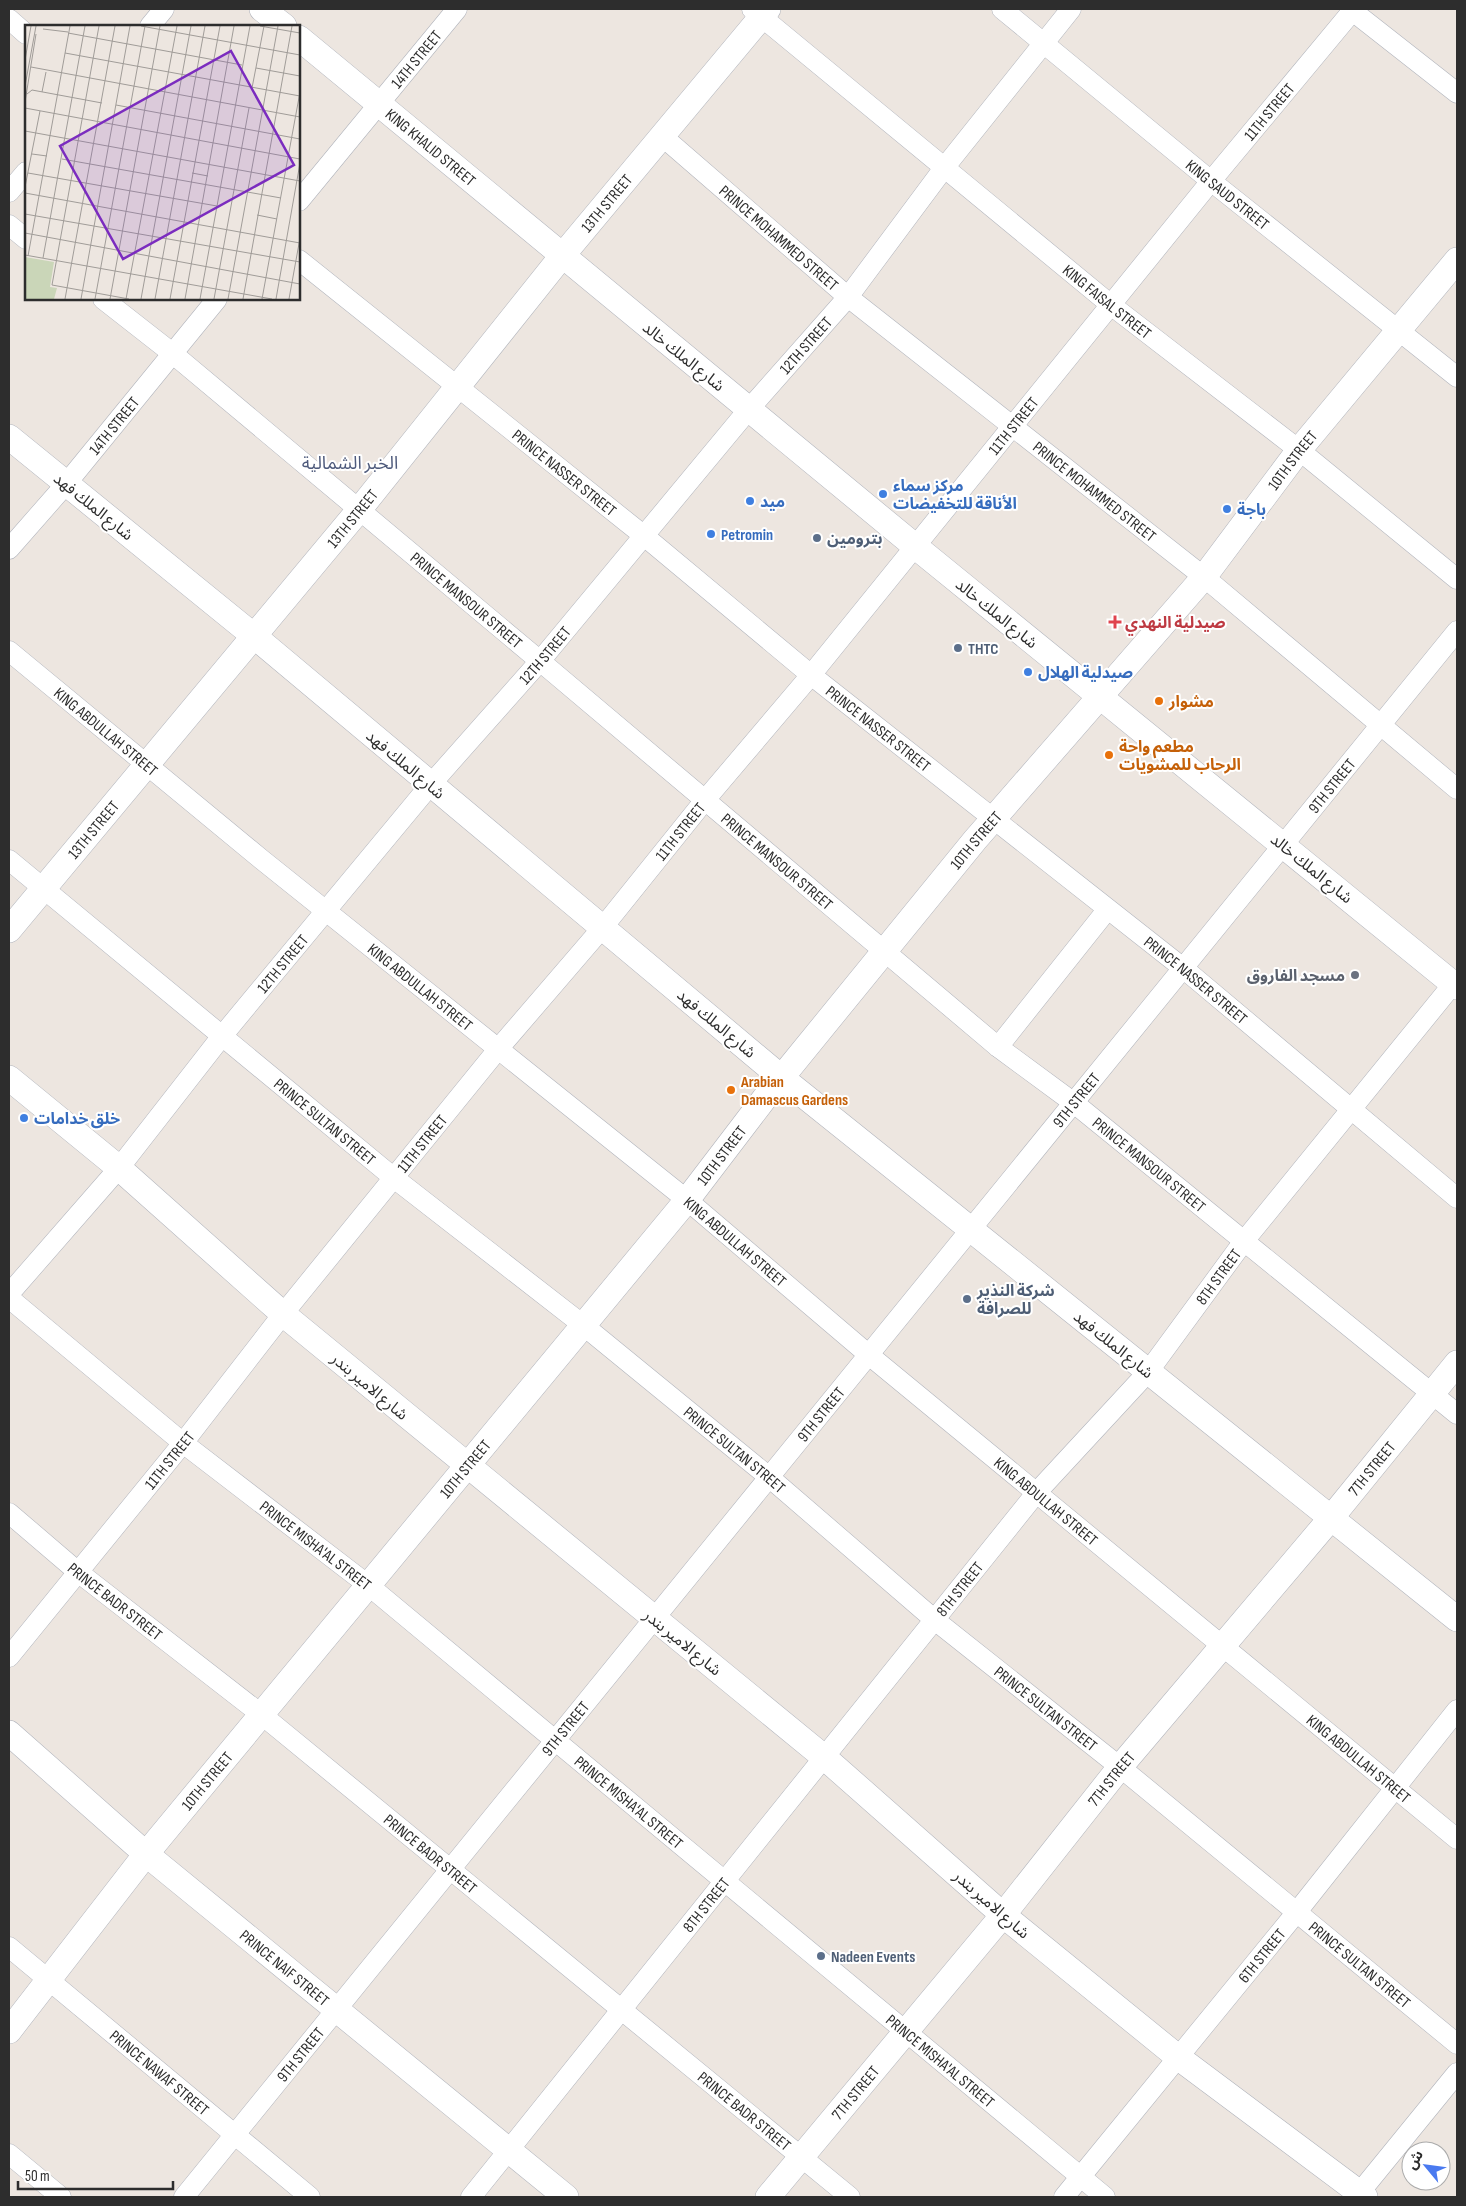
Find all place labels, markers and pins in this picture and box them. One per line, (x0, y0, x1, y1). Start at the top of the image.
place label: مركز سماء الأناقة للتخفيضات (893, 477, 1017, 514)
marker: مركز سماء الأناقة للتخفيضات (877, 488, 889, 500)
place label: ميد (760, 493, 785, 512)
marker: ميد (744, 495, 756, 507)
place label: باجة (1237, 501, 1266, 520)
marker: باجة (1221, 503, 1233, 515)
place label: Petromin (721, 526, 773, 545)
marker: Petromin (705, 528, 717, 540)
place label: بترومين (827, 530, 883, 549)
marker: بترومين (811, 532, 823, 544)
place label: صيدلية النهدي (1125, 614, 1226, 636)
marker: صيدلية النهدي (1109, 616, 1121, 628)
place label: THTC (968, 640, 998, 659)
marker: THTC (952, 642, 964, 654)
place label: صيدلية الهلال (1038, 664, 1133, 683)
marker: صيدلية الهلال (1022, 666, 1034, 678)
place label: مشوار (1168, 693, 1214, 712)
marker: مشوار (1153, 695, 1165, 707)
place label: مطعم واحة الرحاب للمشويات (1119, 738, 1241, 775)
marker: مطعم واحة الرحاب للمشويات (1103, 749, 1115, 761)
place label: مسجد الفاروق (1247, 967, 1345, 986)
marker: مسجد الفاروق (1349, 969, 1361, 981)
place label: Arabian Damascus Gardens (740, 1073, 848, 1110)
marker: Arabian Damascus Gardens (725, 1084, 737, 1096)
place label: خلق خدامات (34, 1110, 120, 1129)
marker: خلق خدامات (18, 1112, 30, 1124)
place label: شركة النذير للصرافة (976, 1282, 1055, 1319)
marker: شركة النذير للصرافة (961, 1293, 973, 1305)
place label: Nadeen Events (831, 1948, 915, 1967)
marker: Nadeen Events (815, 1950, 827, 1962)

